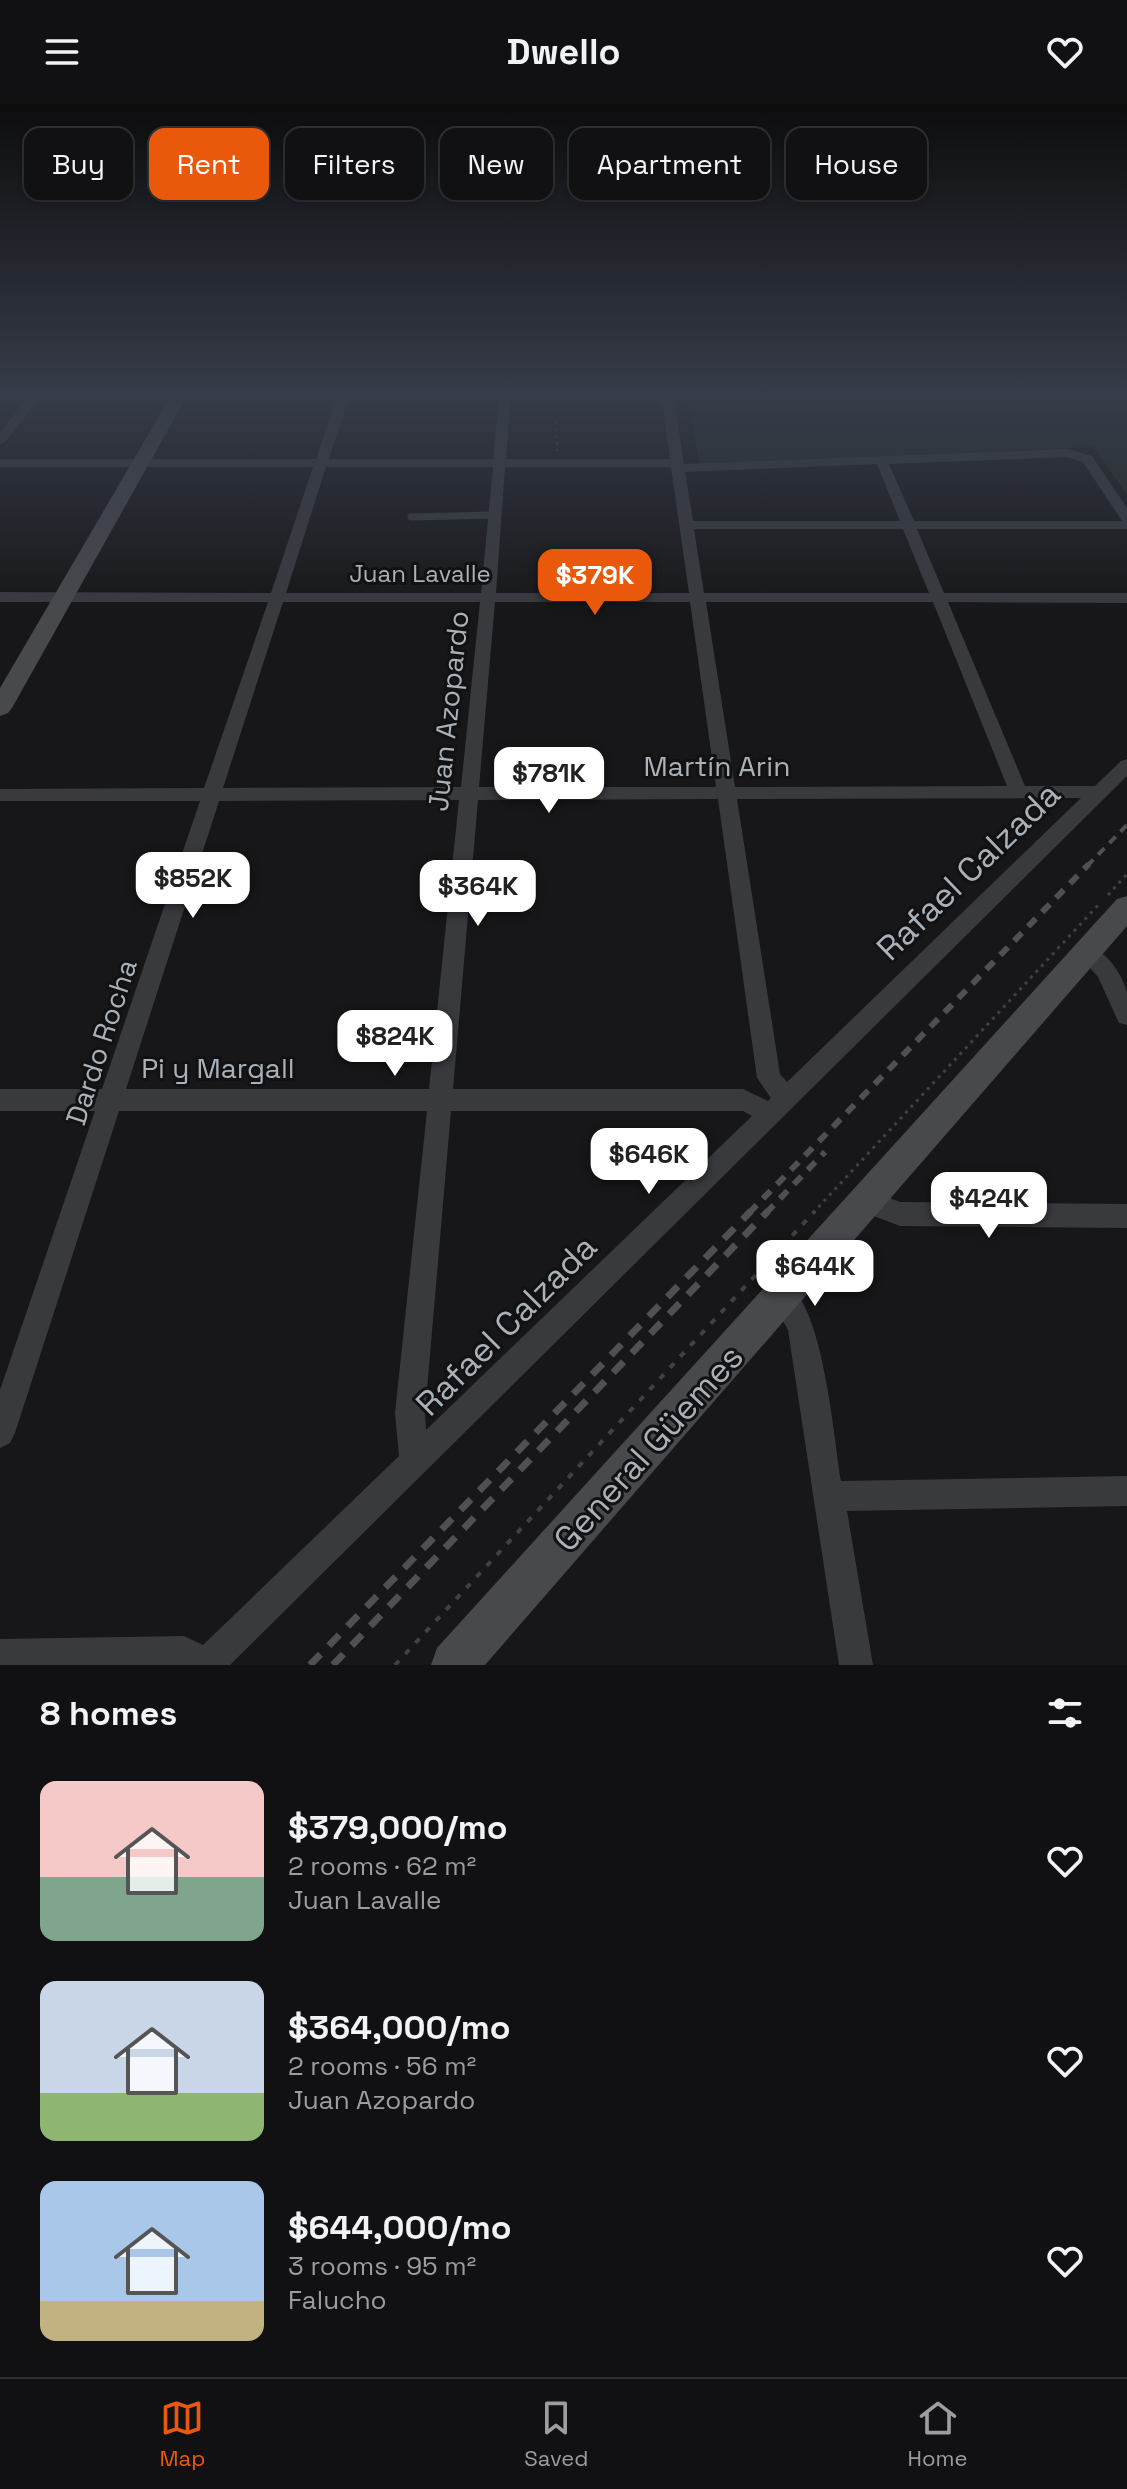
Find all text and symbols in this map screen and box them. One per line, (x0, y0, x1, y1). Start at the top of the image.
text: Dwello (506, 29, 621, 75)
icon: menu (40, 30, 84, 74)
icon: heart (1043, 30, 1087, 74)
chip: Buy (24, 128, 133, 200)
chip: Rent (149, 128, 269, 200)
chip: Filters (285, 128, 424, 200)
chip: New (440, 128, 553, 200)
chip: Apartment (569, 128, 770, 200)
chip: House (786, 128, 927, 200)
pin: $379K (539, 549, 651, 617)
street label: Juan Lavalle (349, 558, 491, 589)
text: $379K (556, 558, 634, 592)
street label: Juan Azopardo (420, 609, 476, 813)
pin: $781K (493, 747, 605, 815)
street label: Martín Arin (644, 748, 790, 784)
text: $781K (512, 756, 586, 790)
street label: Rafael Calzada (868, 773, 1069, 970)
pin: $852K (137, 852, 249, 920)
pin: $364K (422, 860, 534, 928)
text: $852K (154, 861, 232, 895)
text: $364K (438, 869, 518, 903)
street label: Dardo Rocha (57, 955, 145, 1129)
pin: $824K (339, 1010, 451, 1078)
text: $824K (355, 1019, 435, 1053)
street label: Pi y Margall (141, 1050, 295, 1086)
pin: $646K (593, 1128, 705, 1196)
text: $646K (609, 1137, 689, 1171)
pin: $424K (933, 1172, 1045, 1240)
text: $424K (949, 1181, 1029, 1215)
street label: Rafael Calzada (407, 1226, 606, 1425)
pin: $644K (759, 1240, 871, 1308)
text: $644K (774, 1249, 856, 1283)
street label: General Güemes (544, 1336, 752, 1560)
icon: filters (1043, 1691, 1087, 1735)
text: 8 homes (40, 1692, 177, 1735)
text: $379,000/mo (288, 1806, 508, 1849)
icon: home (104, 1813, 200, 1909)
icon: heart (1043, 1839, 1087, 1883)
text: 2 rooms · 62 m² (288, 1849, 476, 1883)
text: Juan Lavalle (288, 1883, 441, 1917)
text: $364,000/mo (288, 2006, 511, 2049)
icon: home (104, 2013, 200, 2109)
icon: heart (1043, 2039, 1087, 2083)
text: 2 rooms · 56 m² (288, 2049, 476, 2083)
text: Juan Azopardo (288, 2083, 475, 2117)
text: $644,000/mo (288, 2206, 512, 2249)
icon: home (104, 2213, 200, 2309)
icon: heart (1043, 2239, 1087, 2283)
text: 3 rooms · 95 m² (288, 2249, 476, 2283)
text: Falucho (288, 2283, 387, 2317)
tab: Map (160, 2396, 205, 2472)
tab: Saved (524, 2396, 589, 2472)
tab: Home (908, 2396, 968, 2472)

